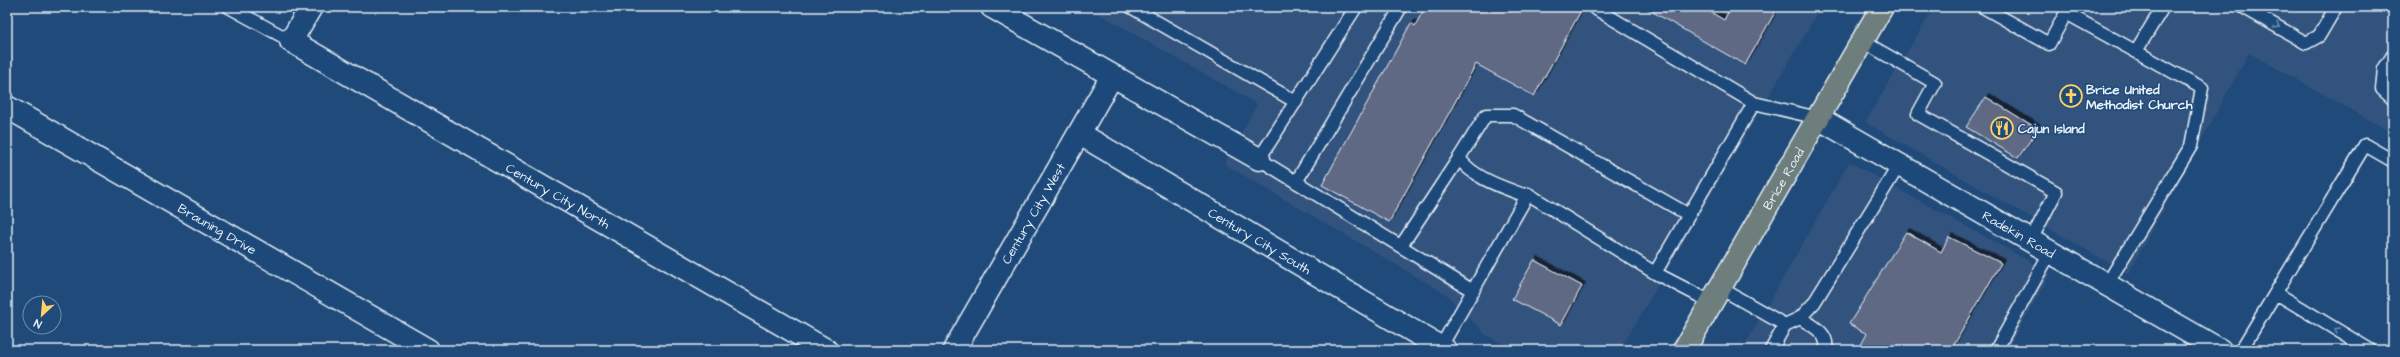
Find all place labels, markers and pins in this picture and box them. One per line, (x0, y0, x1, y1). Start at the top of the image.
place label: Brice United Methodist Church (2086, 81, 2193, 114)
church icon: Brice United Methodist Church (2058, 83, 2084, 109)
restaurant icon: Cajun Island (1989, 115, 2015, 141)
place label: Cajun Island (2018, 120, 2085, 139)

